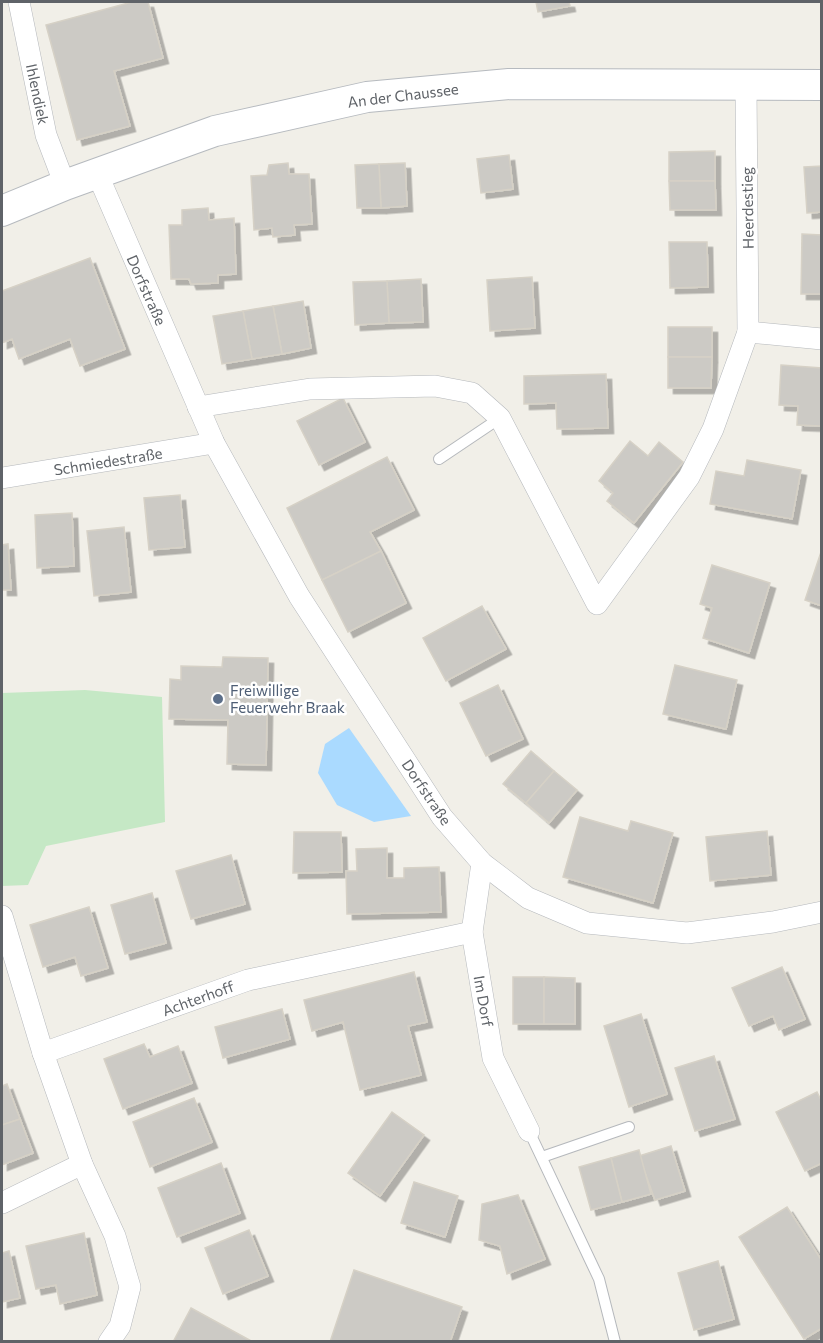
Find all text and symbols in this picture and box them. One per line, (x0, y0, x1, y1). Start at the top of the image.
street label: Ihlendiek (23, 62, 53, 126)
street label: An der Chaussee (346, 79, 460, 111)
street label: Heerdestieg (737, 167, 757, 249)
street label: Dorfstraße (123, 252, 171, 328)
street label: Schmiedestraße (52, 444, 164, 478)
place label: Freiwillige Feuerwehr Braak (230, 681, 345, 716)
marker: Freiwillige Feuerwehr Braak (211, 692, 225, 706)
street label: Dorfstraße (398, 756, 456, 828)
street label: Im Dorf (471, 974, 497, 1028)
street label: Achterhoff (160, 977, 237, 1019)

